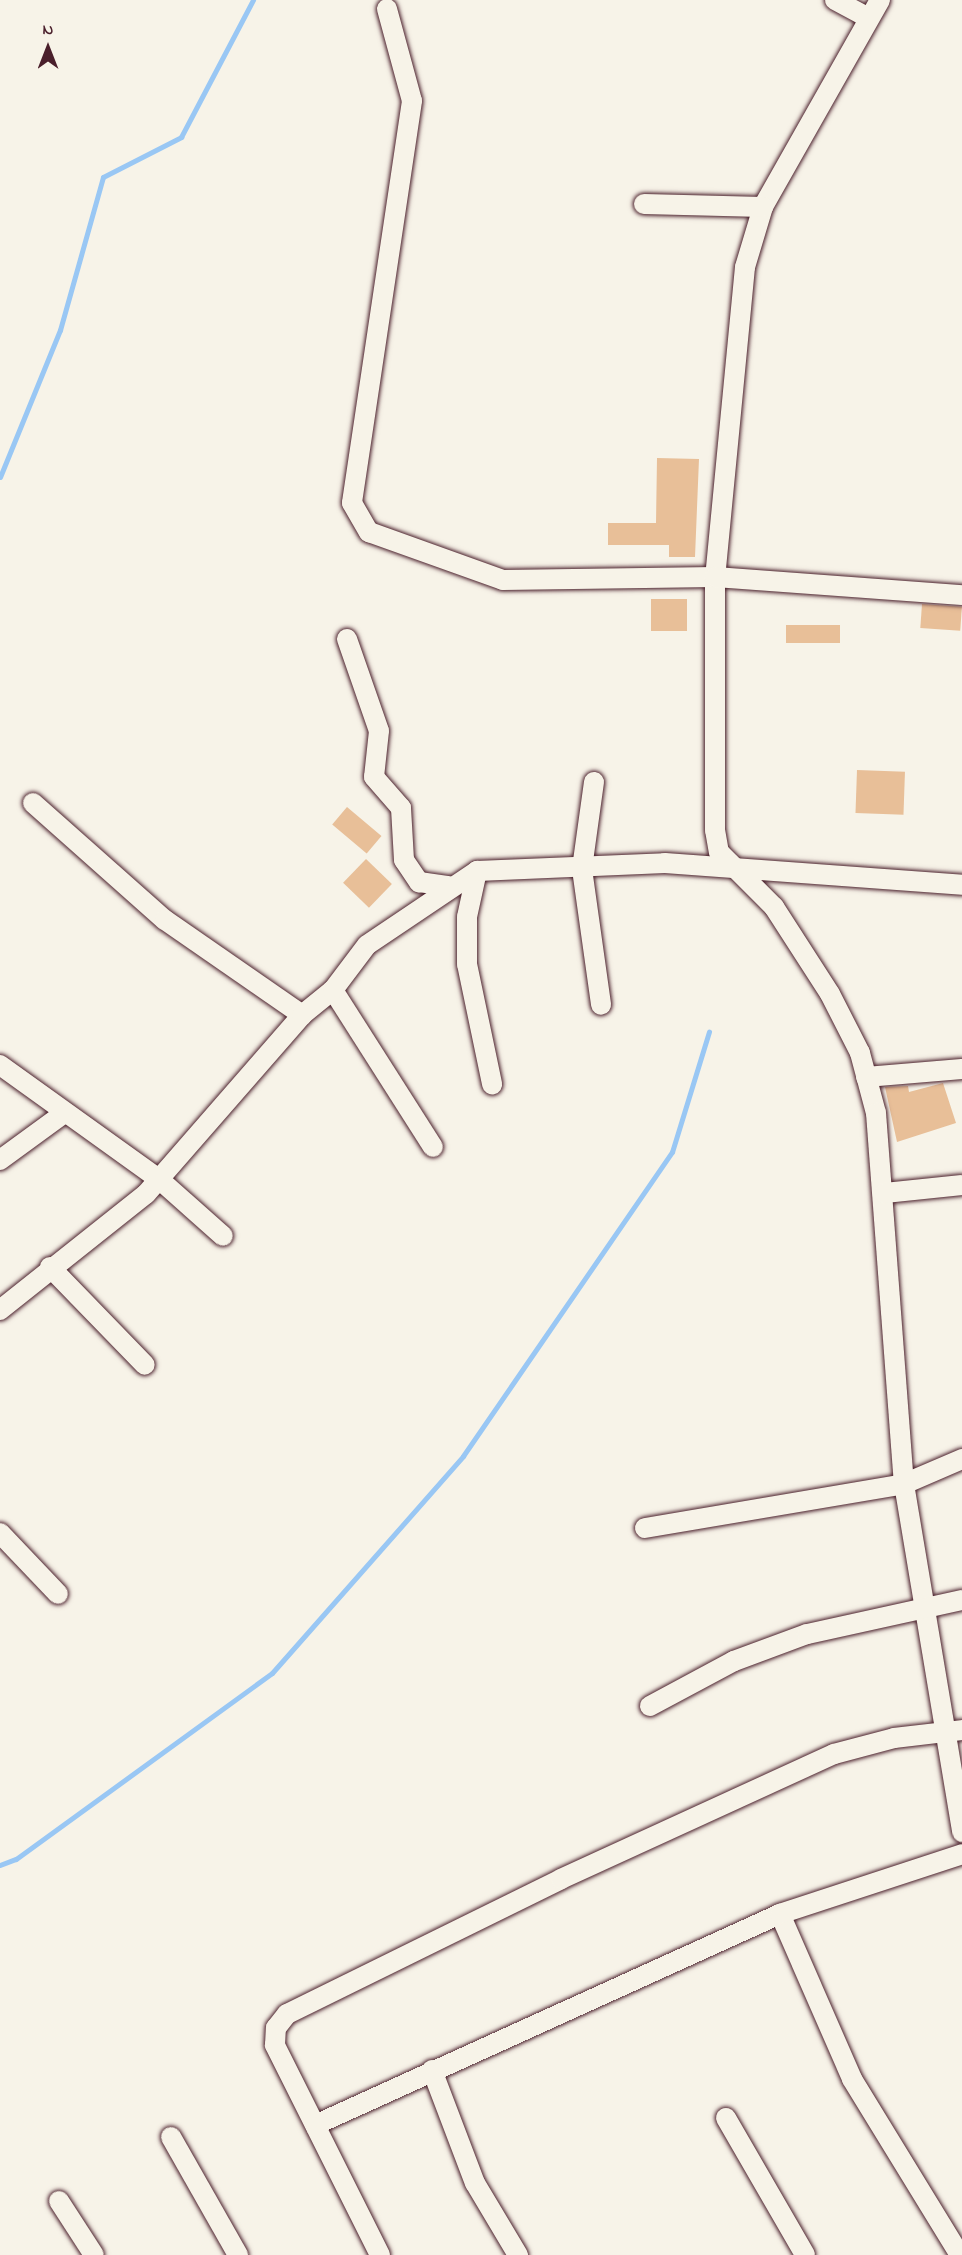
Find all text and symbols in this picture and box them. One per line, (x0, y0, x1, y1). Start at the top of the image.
north arrow (18, 18, 78, 78)
text: N (43, 18, 53, 42)

